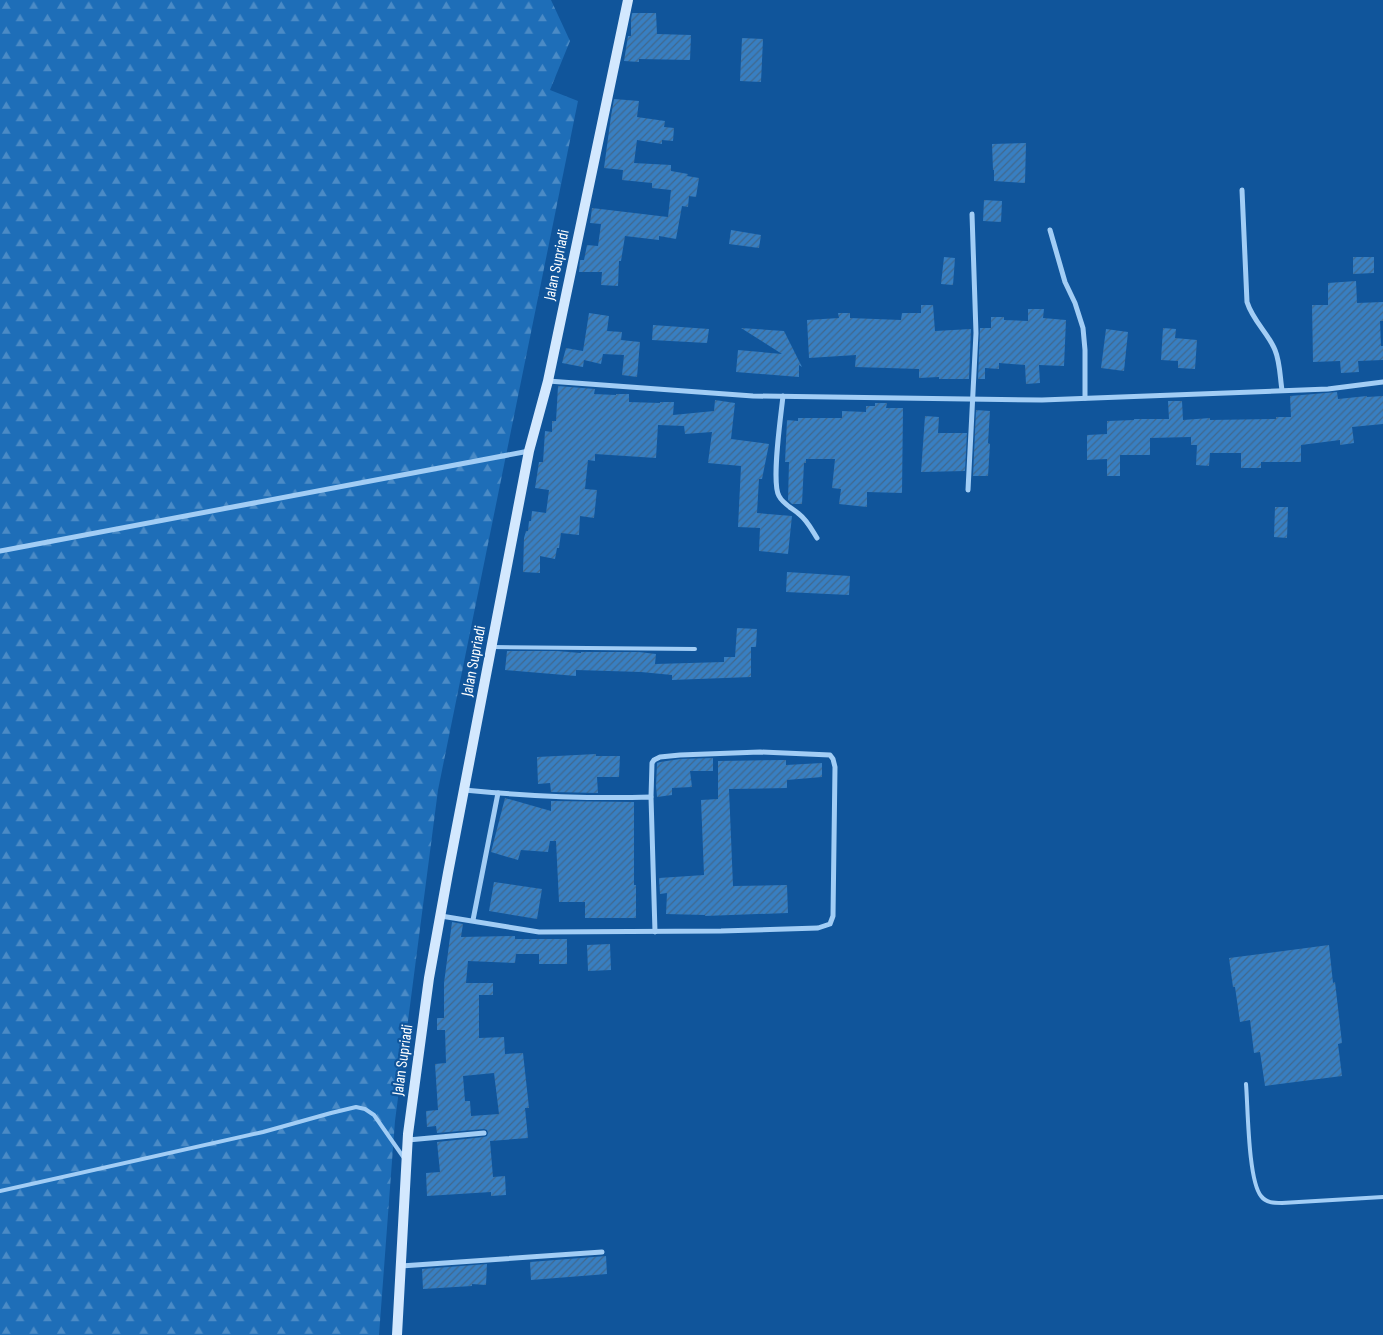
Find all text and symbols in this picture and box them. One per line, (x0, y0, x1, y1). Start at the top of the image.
street label: Jalan Supriadi (540, 228, 574, 303)
street label: Jalan Supriadi (458, 624, 490, 699)
street label: Jalan Supriadi (388, 1023, 417, 1098)

